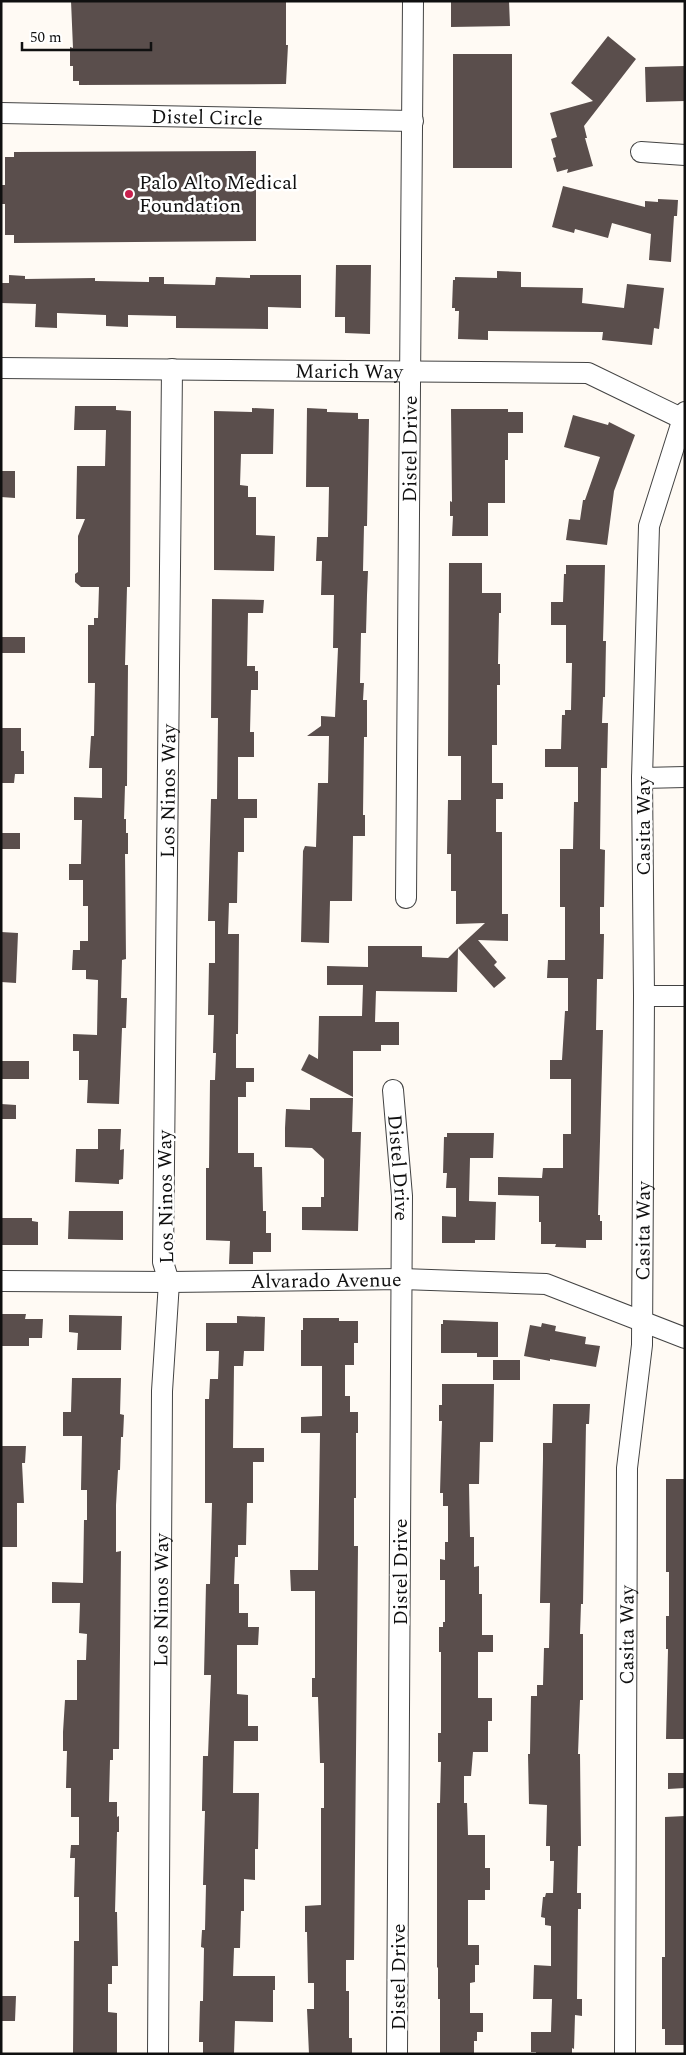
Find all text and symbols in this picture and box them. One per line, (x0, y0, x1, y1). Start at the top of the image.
scale bar (22, 20, 151, 52)
text: 50 m (30, 26, 62, 49)
street label: Distel Circle (151, 102, 263, 134)
place label: Palo Alto Medical Foundation (139, 168, 298, 221)
marker: Palo Alto Medical Foundation (123, 188, 135, 200)
street label: Marich Way (295, 357, 404, 387)
street label: Distel Drive (395, 395, 426, 503)
street label: Los Ninos Way (153, 723, 184, 858)
street label: Casita Way (629, 775, 659, 876)
street label: Distel Drive (379, 1113, 416, 1221)
street label: Los Ninos Way (150, 1128, 182, 1264)
street label: Casita Way (628, 1180, 659, 1281)
street label: Alvarado Avenue (250, 1265, 402, 1297)
street label: Distel Drive (386, 1519, 416, 1625)
street label: Los Ninos Way (146, 1532, 177, 1667)
street label: Casita Way (612, 1584, 643, 1685)
street label: Distel Drive (384, 1924, 414, 2030)

